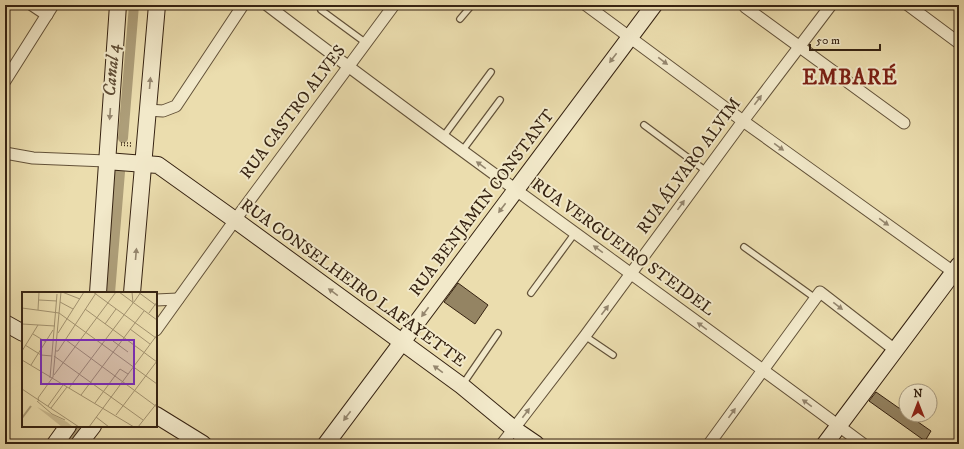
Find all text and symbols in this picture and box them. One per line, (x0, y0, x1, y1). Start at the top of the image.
scale bar (810, 26, 880, 52)
text: 50 m (816, 33, 840, 48)
street label: RUA CASTRO ALVES (235, 40, 351, 184)
water label: Canal 4 (99, 43, 125, 97)
one-way arrow (609, 53, 618, 64)
one-way arrow (657, 57, 668, 65)
district label: EMBARÉ (802, 63, 898, 91)
one-way arrow (147, 77, 153, 89)
street label: RUA ÁLVARO ALVIM (631, 93, 746, 239)
one-way arrow (754, 95, 762, 105)
street label: RUA BENJAMIN CONSTANT (404, 105, 560, 301)
one-way arrow (106, 108, 113, 120)
one-way arrow (773, 142, 784, 151)
one-way arrow (476, 161, 486, 169)
street label: RUA VERGUEIRO STEIDEL (527, 173, 719, 321)
street label: RUA CONSELHEIRO LAFAYETTE (236, 194, 470, 372)
one-way arrow (677, 199, 686, 210)
one-way arrow (498, 202, 507, 213)
one-way arrow (879, 218, 889, 226)
one-way arrow (592, 245, 603, 253)
one-way arrow (132, 248, 139, 260)
one-way arrow (328, 288, 339, 297)
inset map (22, 292, 157, 427)
one-way arrow (832, 301, 843, 310)
one-way arrow (600, 304, 609, 315)
one-way arrow (421, 307, 429, 317)
one-way arrow (697, 322, 708, 330)
one-way arrow (433, 365, 443, 373)
north arrow (898, 383, 938, 423)
text: N (913, 387, 923, 401)
one-way arrow (802, 399, 813, 407)
one-way arrow (728, 407, 736, 418)
one-way arrow (522, 408, 530, 419)
one-way arrow (343, 411, 351, 422)

